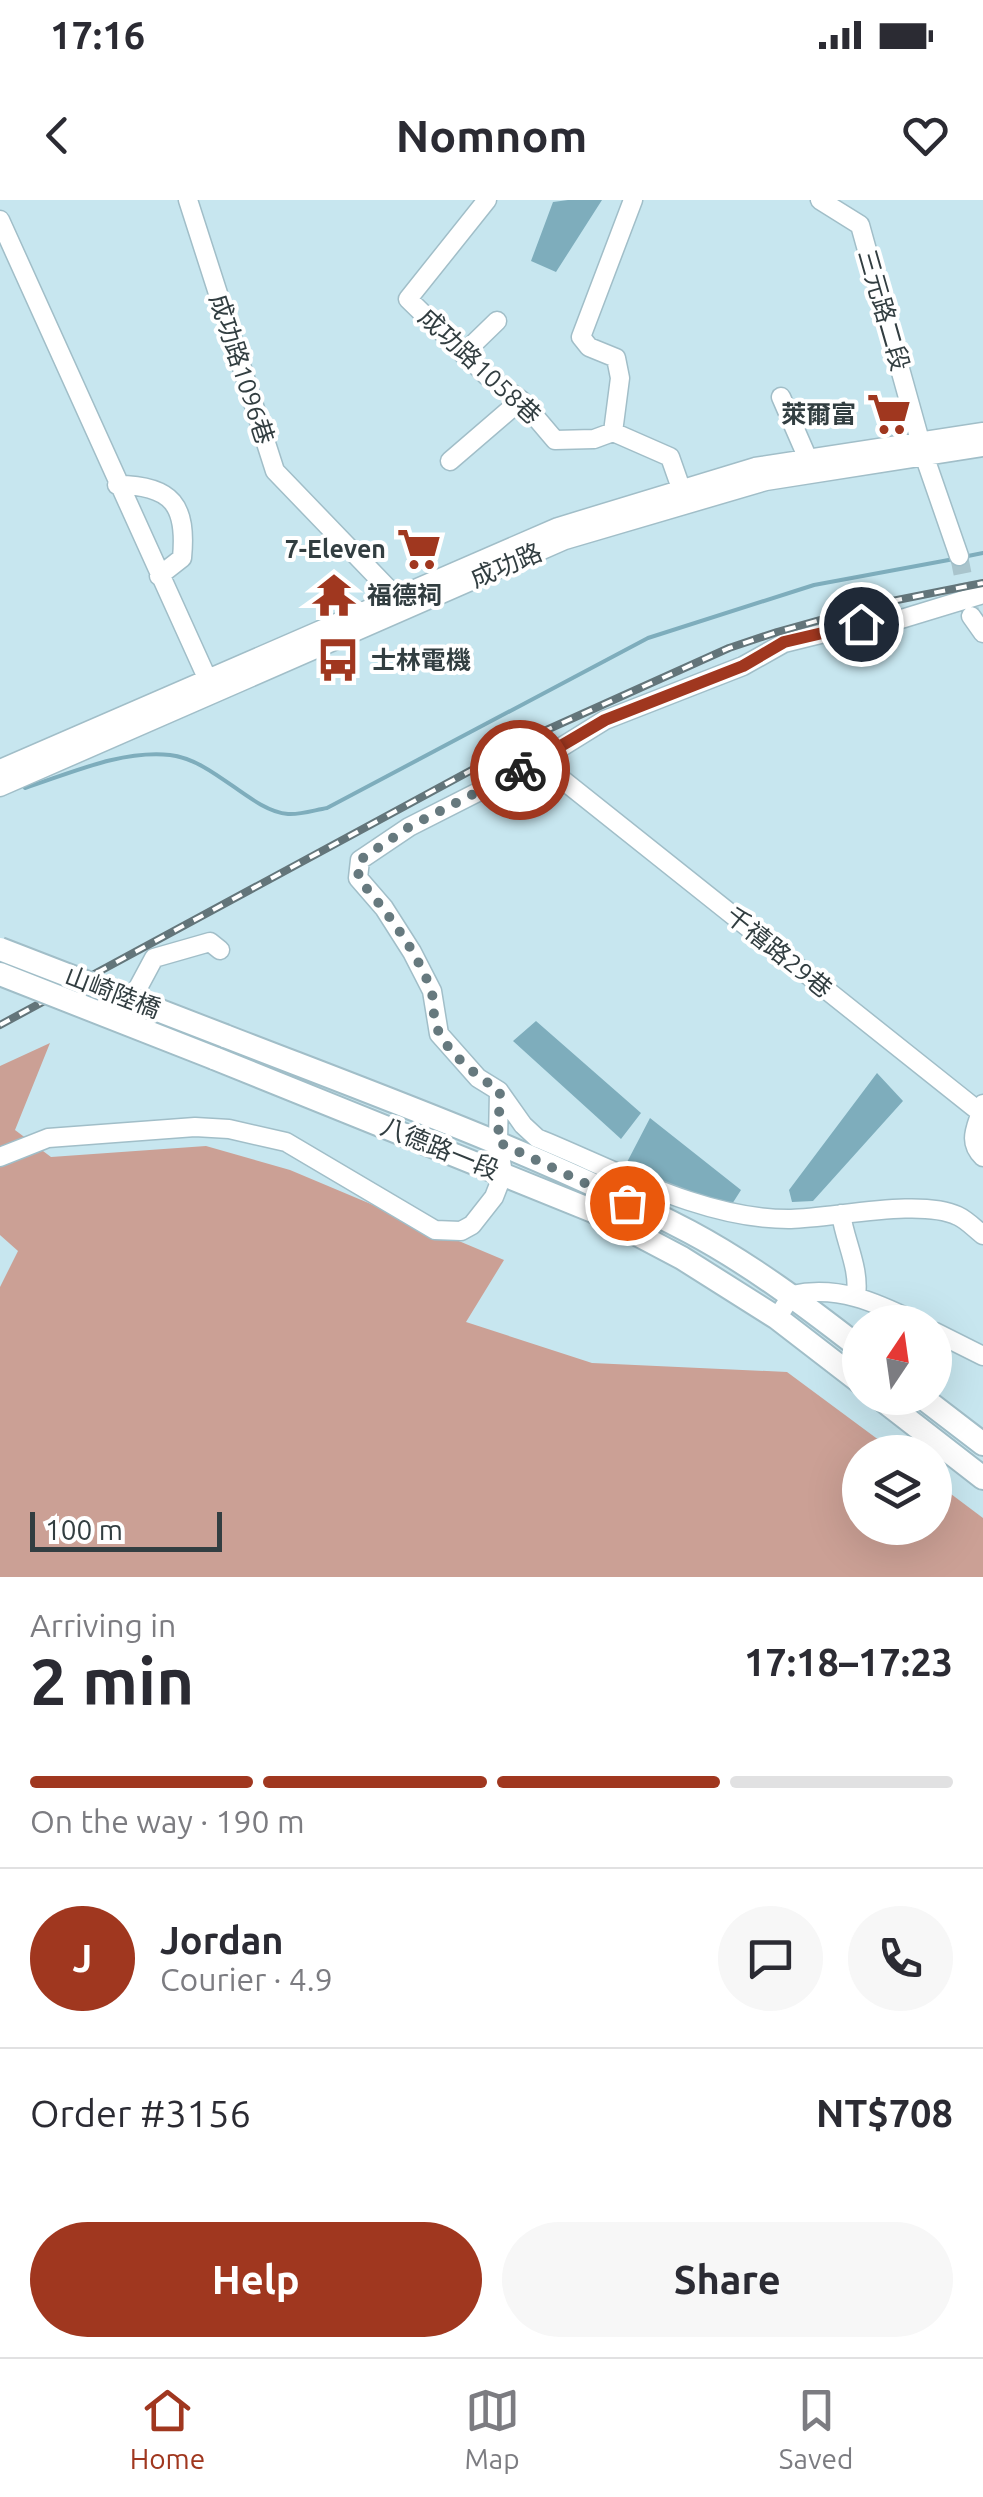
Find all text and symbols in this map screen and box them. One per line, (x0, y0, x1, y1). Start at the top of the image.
text: 17:16 (50, 14, 145, 56)
icon: back (30, 108, 85, 163)
icon: heart (898, 108, 953, 163)
text: Nomnom (396, 110, 587, 161)
street label: 三元路二段 (853, 246, 915, 374)
street label: 成功路1096巷 (205, 290, 279, 448)
street label: 成功路1058巷 (413, 302, 547, 430)
supermarket icon: 萊爾富 (865, 390, 913, 438)
place label: 萊爾富 (781, 400, 856, 428)
supermarket icon: 7-Eleven (395, 525, 443, 573)
place label: 7-Eleven (285, 535, 386, 563)
street label: 成功路 (466, 537, 546, 593)
temple icon: 福德祠 (310, 571, 358, 619)
place label: 福德祠 (367, 581, 442, 609)
pin (819, 582, 904, 667)
icon: home (834, 597, 889, 652)
bus stop icon: 士林電機 (314, 636, 362, 684)
place label: 士林電機 (371, 646, 471, 674)
courier (470, 720, 570, 820)
icon: bike (493, 743, 548, 798)
street label: 千禧路29巷 (720, 901, 838, 1003)
street label: 山崎陸橋 (61, 961, 165, 1023)
street label: 八德路一段 (377, 1112, 503, 1184)
pin (585, 1161, 670, 1246)
icon: bag (600, 1176, 655, 1231)
north arrow (842, 1305, 952, 1415)
map controls (842, 1305, 952, 1545)
button: layers (842, 1435, 952, 1545)
scale bar (30, 1507, 222, 1552)
text: 100 m (45, 1514, 123, 1545)
text: Arriving in (30, 1607, 176, 1643)
text: 17:18–17:23 (744, 1641, 953, 1683)
text: 2 min (30, 1644, 194, 1717)
text: On the way · 190 m (30, 1803, 305, 1839)
button: chat (718, 1906, 823, 2011)
button: phone (848, 1906, 953, 2011)
text: Jordan (160, 1919, 284, 1961)
text: J (73, 1937, 92, 1979)
text: Courier · 4.9 (160, 1961, 333, 1997)
text: Order #3156 (30, 2092, 251, 2134)
text: NT$708 (816, 2092, 953, 2134)
button: Help (30, 2222, 482, 2337)
button: Share (502, 2222, 953, 2337)
tab: Home (130, 2383, 205, 2474)
tab: Map (464, 2383, 520, 2474)
tab: Saved (779, 2383, 853, 2474)

